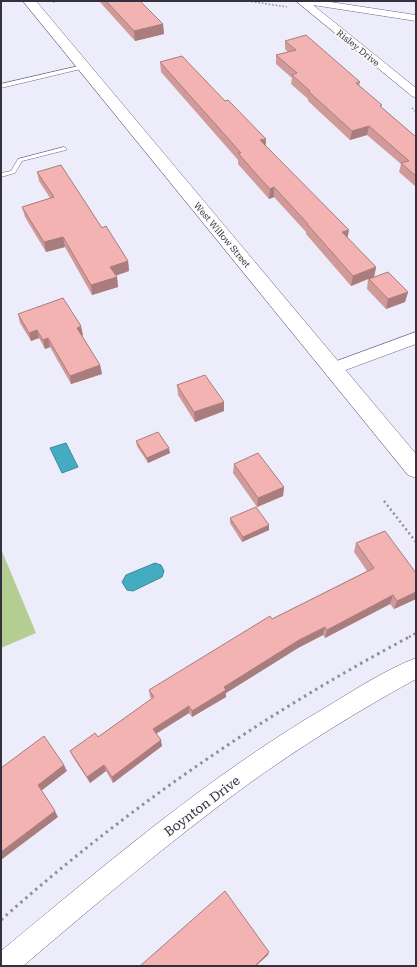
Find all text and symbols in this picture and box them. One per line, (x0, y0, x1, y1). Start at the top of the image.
street label: Risley Drive (335, 28, 381, 68)
street label: West Willow Street (192, 200, 253, 270)
street label: Boynton Drive (161, 773, 243, 839)

